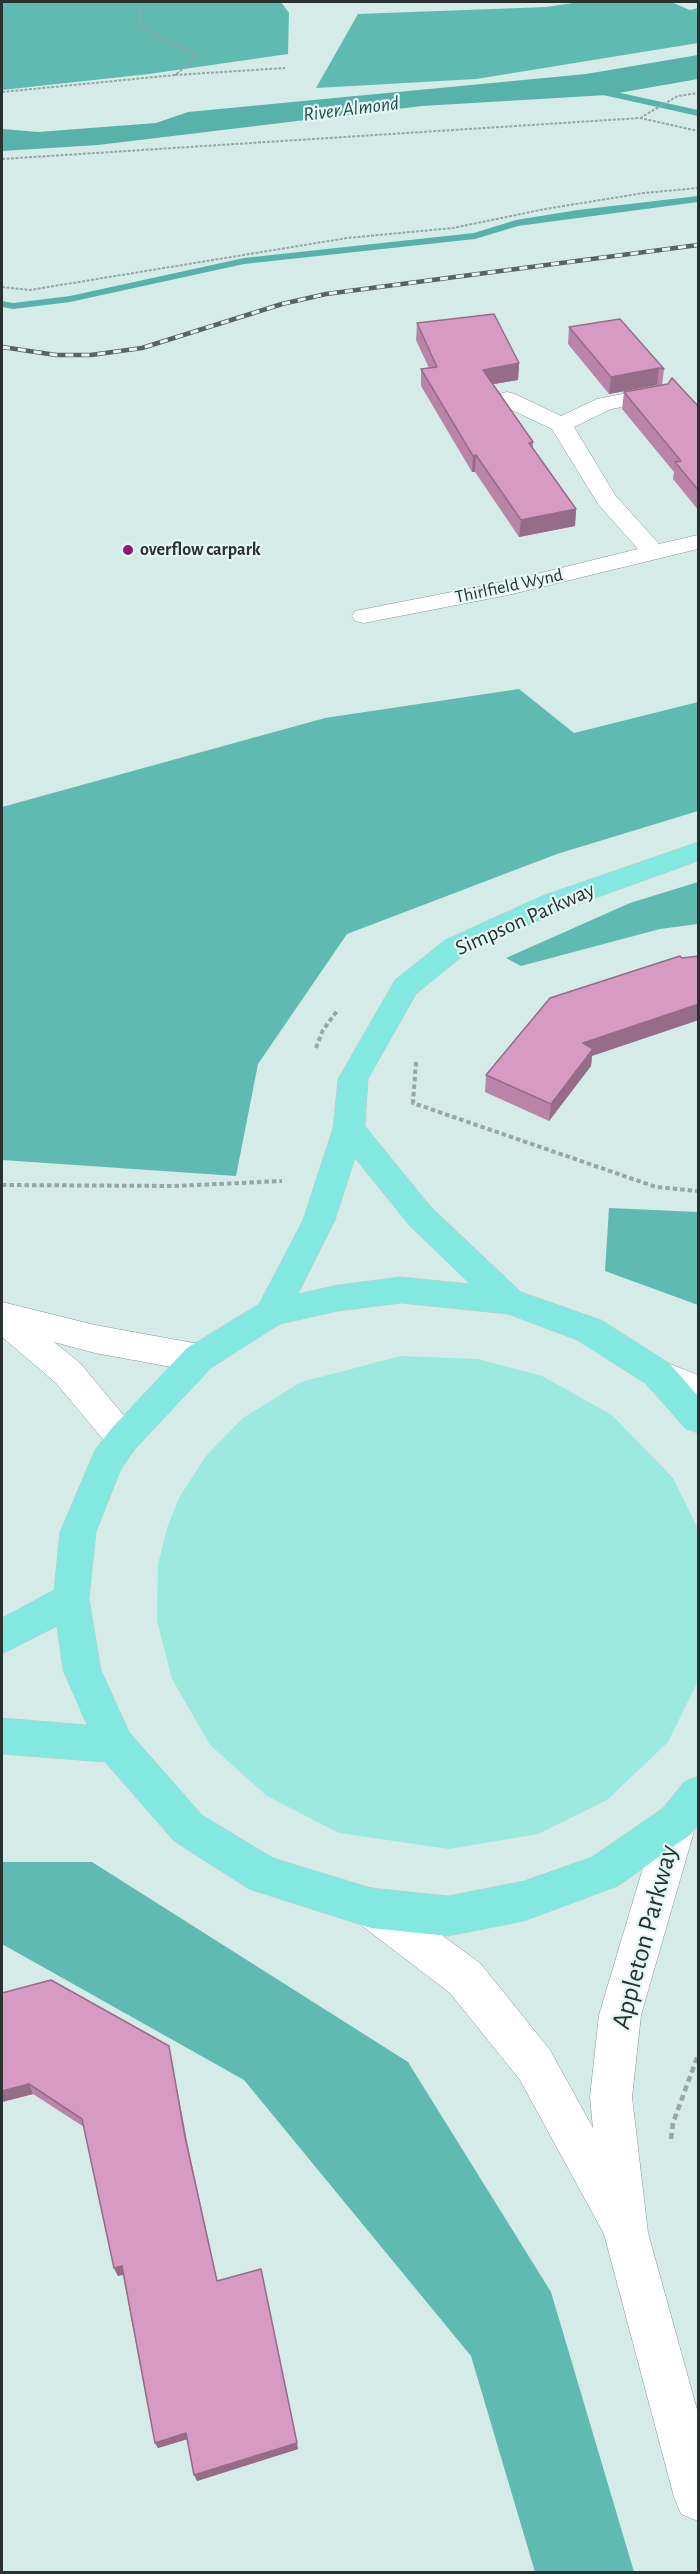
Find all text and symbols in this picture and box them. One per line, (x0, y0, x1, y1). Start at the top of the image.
water label: River Almond (302, 91, 400, 127)
place label: overflow carpark (140, 539, 261, 561)
marker: overflow carpark (121, 543, 135, 557)
street label: Thirlfield Wynd (453, 564, 565, 608)
street label: Simpson Parkway (451, 876, 599, 962)
street label: Appleton Parkway (605, 1841, 685, 2033)

